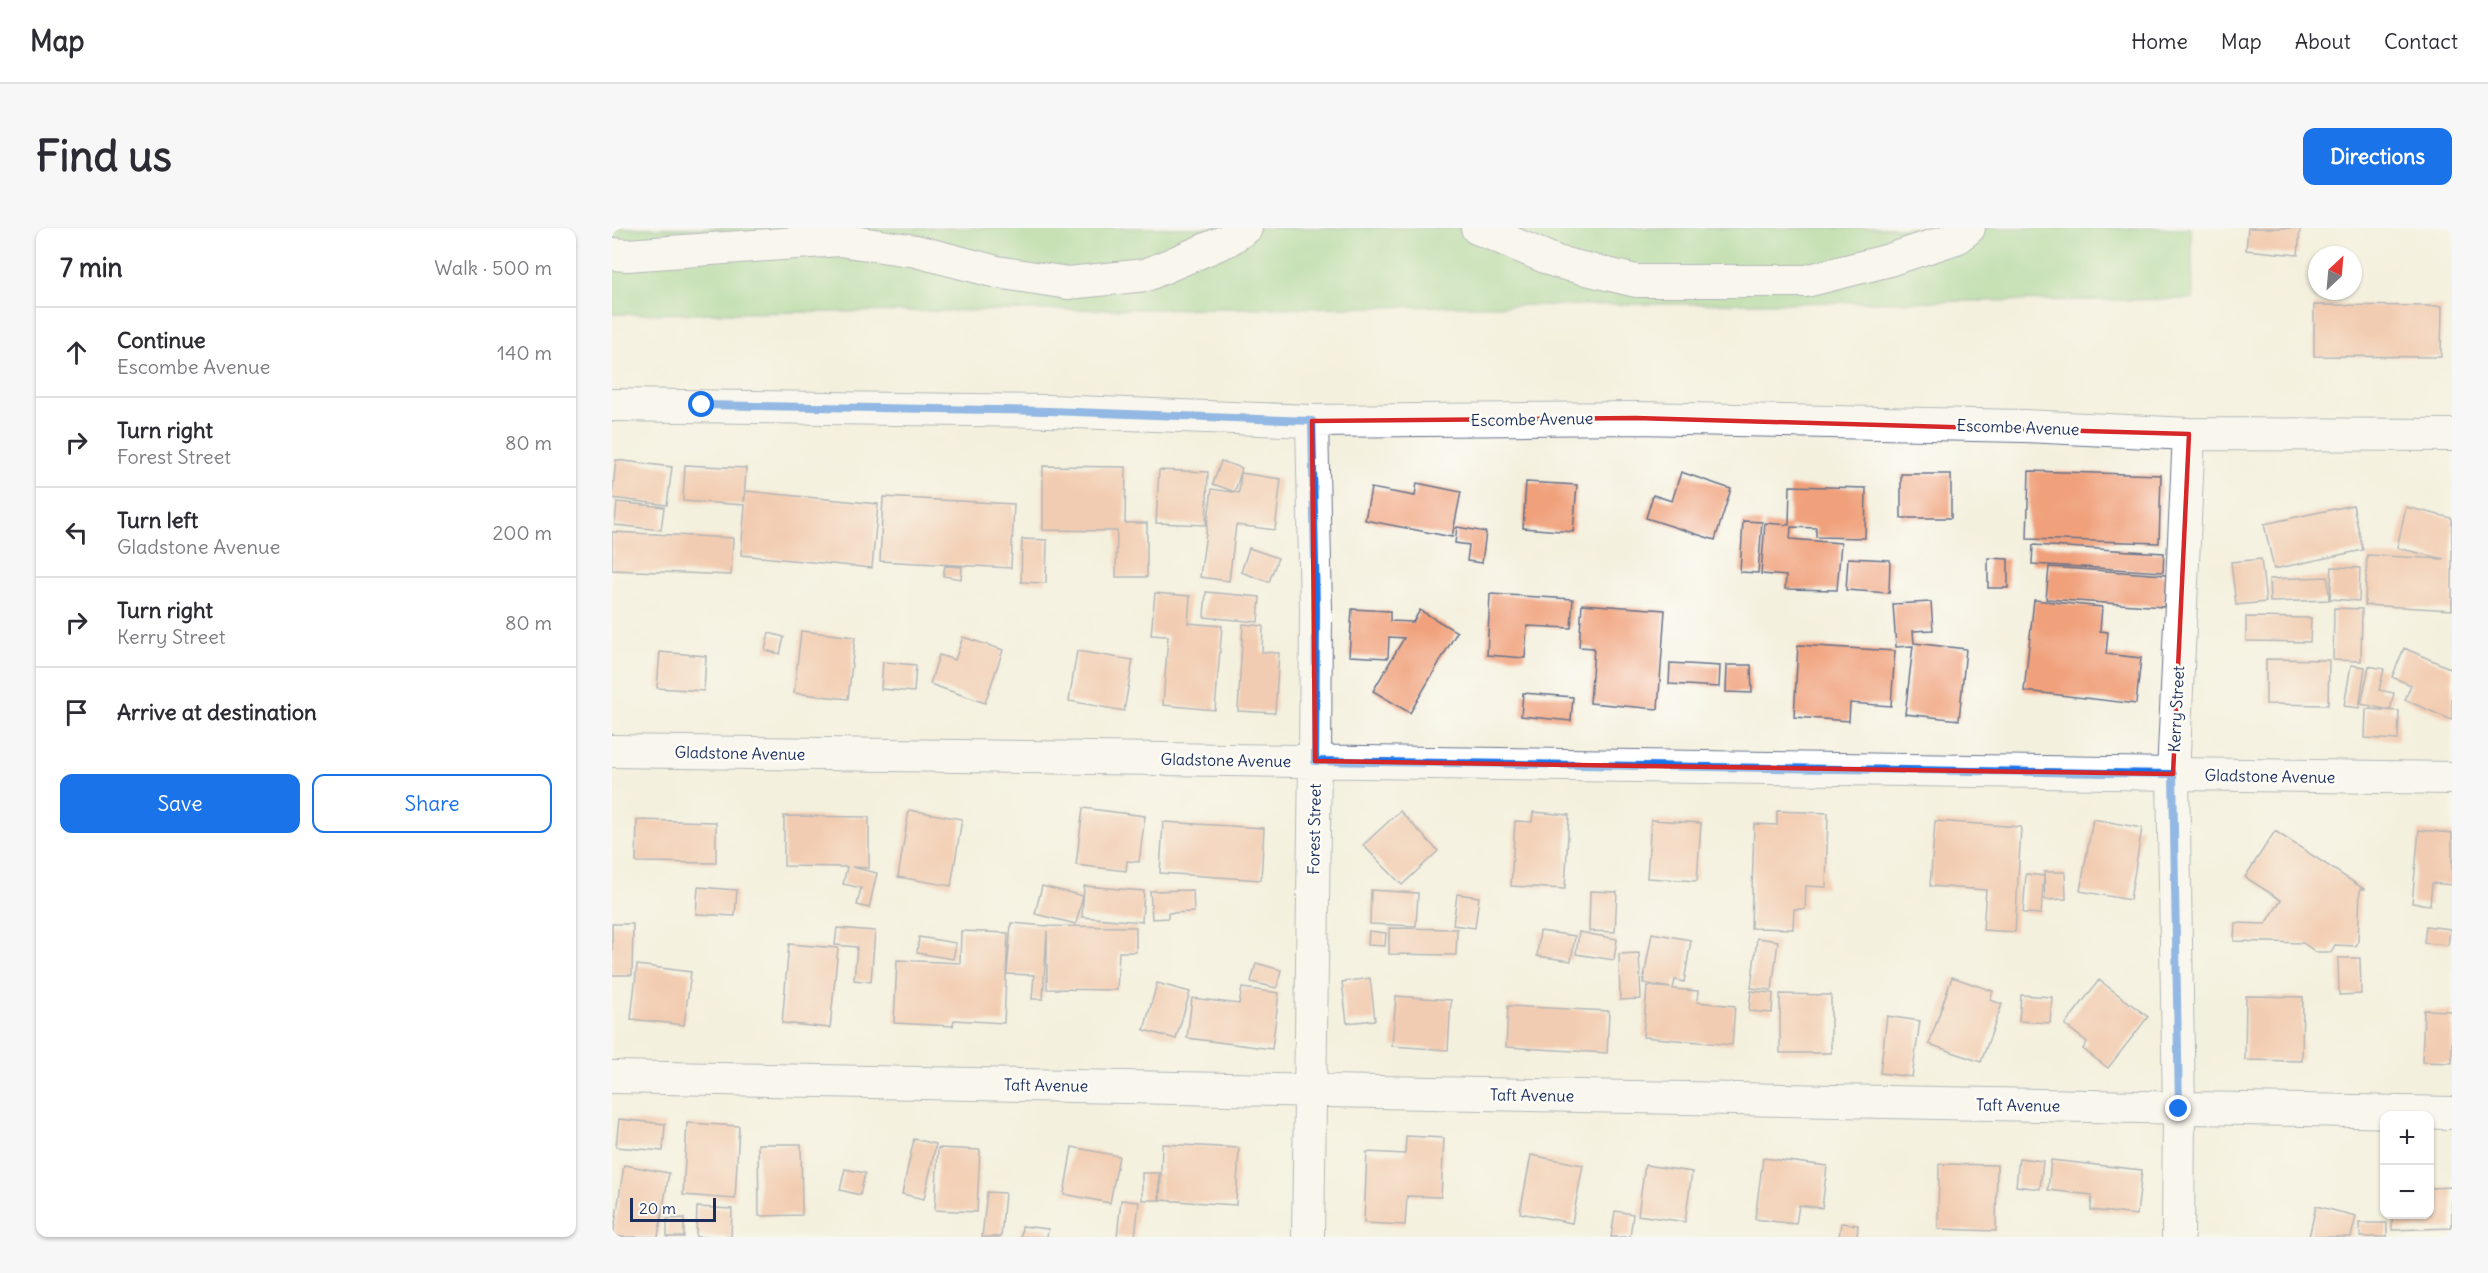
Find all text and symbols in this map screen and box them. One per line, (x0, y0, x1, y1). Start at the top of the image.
text: Map (30, 23, 84, 59)
text: Home (2131, 28, 2188, 55)
text: Map (2221, 28, 2262, 55)
text: About (2295, 28, 2351, 55)
text: Contact (2384, 28, 2458, 55)
button: Directions (2303, 128, 2452, 185)
text: Find us (36, 130, 172, 182)
north arrow (2308, 246, 2362, 300)
text: 7 min (60, 251, 123, 284)
text: Walk · 500 m (434, 255, 552, 280)
text: Continue (117, 326, 206, 354)
icon: ahead (60, 336, 93, 369)
text: 140 m (497, 340, 552, 365)
text: Escombe Avenue (117, 354, 270, 379)
route start (688, 391, 714, 417)
street label: Escombe Avenue (1471, 408, 1593, 430)
street label: Escombe Avenue (1956, 415, 2080, 439)
text: Turn right (117, 416, 213, 444)
icon: right (60, 426, 93, 459)
text: 80 m (505, 430, 552, 455)
text: Forest Street (117, 444, 231, 469)
text: Turn left (117, 506, 198, 534)
icon: left (60, 516, 93, 549)
text: 200 m (492, 520, 552, 545)
text: Gladstone Avenue (117, 534, 280, 559)
text: Turn right (117, 596, 213, 624)
icon: right (60, 606, 93, 639)
text: 80 m (505, 610, 552, 635)
text: Kerry Street (117, 624, 225, 649)
street label: Kerry Street (2164, 665, 2188, 753)
icon: arrive (60, 696, 93, 729)
text: Arrive at destination (117, 698, 317, 726)
street label: Gladstone Avenue (675, 742, 805, 764)
street label: Gladstone Avenue (1161, 749, 1291, 771)
street label: Gladstone Avenue (2205, 765, 2335, 787)
button: Save (60, 774, 300, 833)
button: Share (312, 774, 552, 833)
street label: Forest Street (1303, 783, 1325, 875)
street label: Taft Avenue (1004, 1074, 1088, 1096)
street label: Taft Avenue (1490, 1084, 1574, 1106)
street label: Taft Avenue (1976, 1094, 2060, 1116)
route end (2165, 1095, 2191, 1121)
map controls (2380, 1111, 2434, 1219)
button: + (2380, 1111, 2434, 1165)
button: − (2380, 1165, 2434, 1219)
scale bar (630, 1195, 716, 1222)
text: 20 m (639, 1198, 676, 1218)

